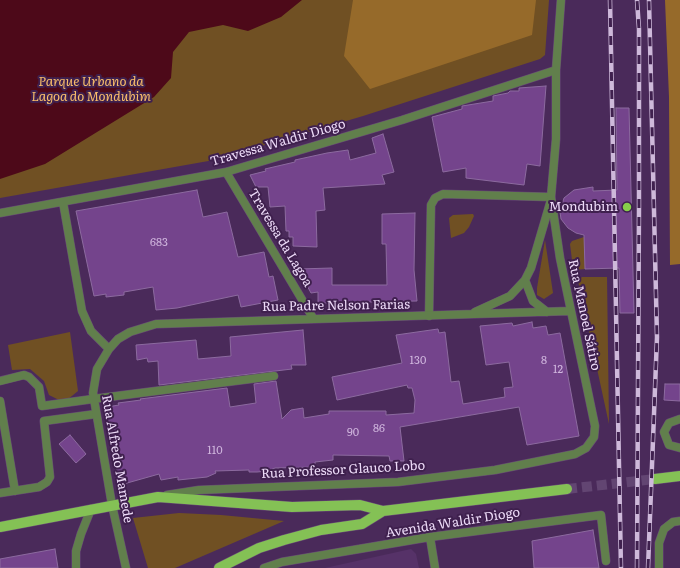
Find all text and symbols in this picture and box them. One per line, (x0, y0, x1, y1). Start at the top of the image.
park label: Parque Urbano da Lagoa do Mondubim (31, 74, 151, 105)
street label: Travessa Waldir Diogo (209, 116, 347, 170)
street label: Travessa da Lagoa (245, 186, 315, 290)
place label: Mondubim (549, 199, 618, 215)
marker: Mondubim (621, 201, 633, 213)
house number: 683 (150, 236, 168, 250)
street label: Rua Manoel Sátiro (565, 258, 603, 372)
street label: Rua Padre Nelson Farias (262, 297, 410, 315)
house number: 130 (410, 354, 426, 368)
house number: 8 (541, 354, 547, 368)
house number: 12 (553, 363, 563, 377)
street label: Rua Alfredo Mamede (98, 394, 136, 524)
house number: 86 (373, 422, 385, 436)
house number: 90 (347, 426, 359, 440)
house number: 110 (207, 444, 223, 458)
street label: Rua Professor Glauco Lobo (261, 458, 425, 482)
street label: Avenida Waldir Diogo (385, 505, 521, 541)

